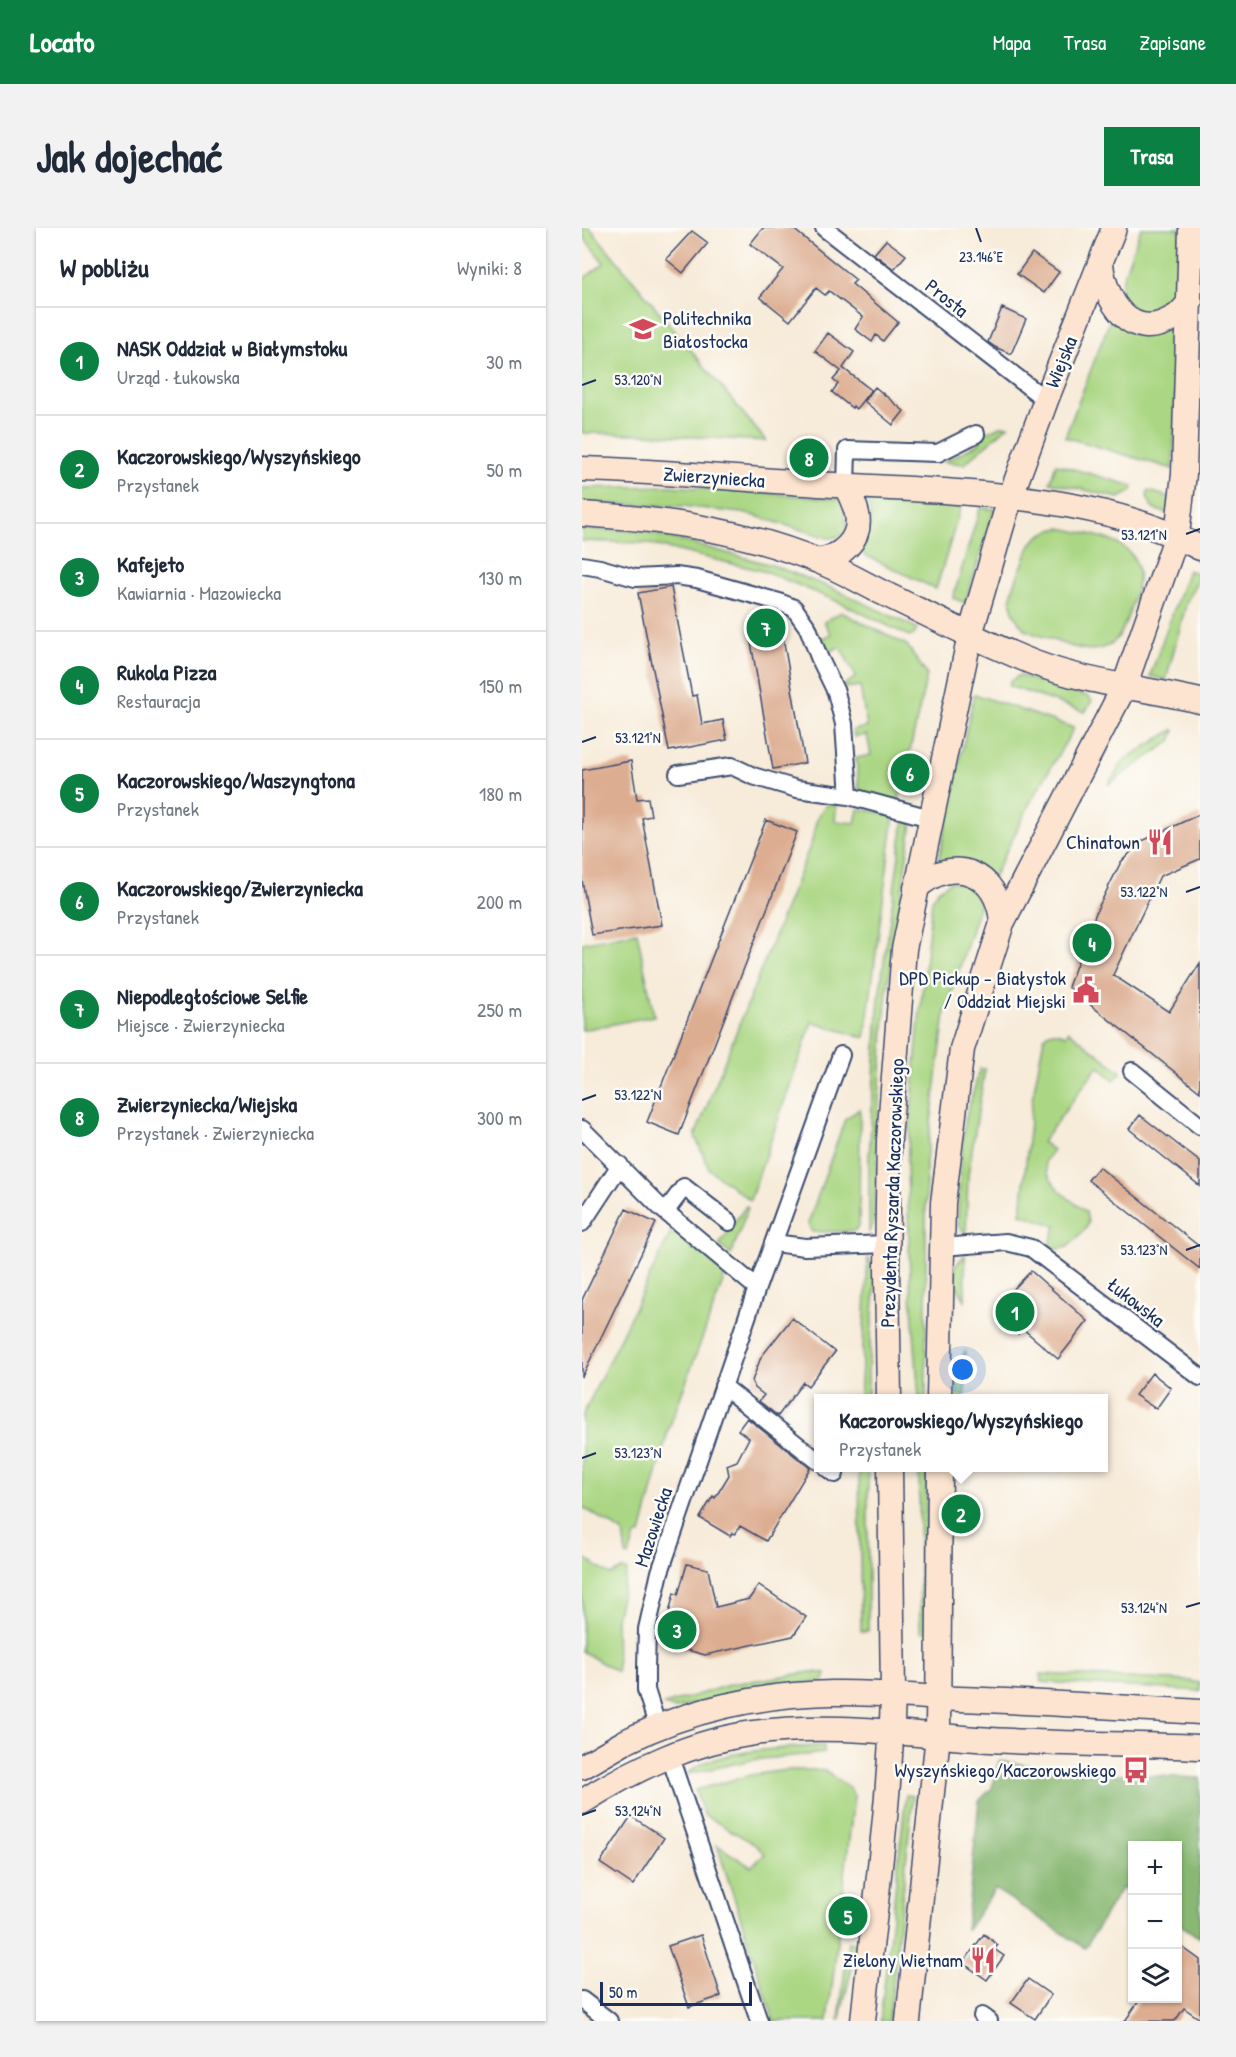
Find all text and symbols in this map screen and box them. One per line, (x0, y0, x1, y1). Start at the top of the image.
text: Locato (30, 23, 94, 61)
text: Mapa (993, 28, 1031, 57)
text: Trasa (1064, 28, 1106, 57)
text: Zapisane (1139, 28, 1206, 57)
button: Trasa (1104, 127, 1200, 186)
text: Jak dojechać (36, 128, 222, 185)
text: 23.146°E (959, 246, 1003, 267)
text: W pobliżu (60, 250, 149, 285)
text: Wyniki: 8 (457, 254, 522, 281)
street label: Prosta (920, 272, 975, 323)
place label: Politechnika Białostocka (663, 304, 751, 354)
school or university icon: Politechnika Białostocka (628, 314, 658, 344)
street label: Wiejska (1038, 332, 1083, 392)
text: NASK Oddział w Białymstoku (117, 333, 347, 363)
text: 1 (76, 348, 83, 375)
text: 30 m (486, 348, 522, 375)
text: Urząd · Łukowska (117, 363, 240, 390)
text: 53.120°N (615, 369, 661, 390)
pin: 8 (790, 436, 828, 480)
text: Kaczorowskiego/Wyszyńskiego (117, 441, 361, 471)
text: 2 (75, 456, 84, 483)
text: 50 m (486, 456, 522, 483)
street label: Zwierzyniecka (662, 459, 766, 494)
text: Przystanek (117, 471, 199, 498)
text: 53.121°N (1121, 524, 1167, 545)
text: Kafejeto (117, 549, 184, 579)
text: 3 (75, 564, 84, 591)
text: 130 m (479, 564, 522, 591)
text: Kawiarnia · Mazowiecka (117, 579, 281, 606)
pin: 7 (746, 606, 786, 650)
text: Rukola Pizza (117, 657, 216, 687)
text: 4 (76, 672, 83, 699)
text: 150 m (479, 672, 522, 699)
text: Restauracja (117, 687, 200, 714)
text: 53.121°N (615, 727, 661, 748)
pin: 6 (890, 750, 930, 796)
text: Kaczorowskiego/Waszyngtona (117, 765, 355, 795)
text: 5 (75, 780, 84, 807)
text: 180 m (479, 780, 522, 807)
text: Przystanek (117, 795, 199, 822)
restaurant icon: Chinatown (1145, 827, 1175, 857)
place label: Chinatown (1066, 828, 1140, 855)
text: Kaczorowskiego/Zwierzyniecka (117, 873, 363, 903)
text: 53.122°N (1120, 881, 1168, 902)
text: 6 (76, 888, 83, 915)
text: 200 m (477, 888, 522, 915)
text: Przystanek (117, 903, 199, 930)
pin: 4 (1072, 920, 1112, 966)
place label: DPD Pickup - Białystok / Oddział Miejski (899, 964, 1066, 1014)
public building icon: DPD Pickup - Białystok / Oddział Miejski (1071, 975, 1101, 1005)
text: Niepodległościowe Selfie (117, 981, 308, 1011)
text: 7 (75, 996, 84, 1023)
text: 250 m (477, 996, 522, 1023)
text: Miejsce · Zwierzyniecka (117, 1011, 285, 1038)
street label: Prezydenta Ryszarda Kaczorowskiego (873, 1058, 910, 1328)
text: 53.122°N (614, 1084, 662, 1105)
text: Zwierzyniecka/Wiejska (117, 1089, 297, 1119)
text: 8 (75, 1104, 84, 1131)
text: 300 m (477, 1104, 522, 1131)
text: Przystanek · Zwierzyniecka (117, 1119, 314, 1146)
text: 53.123°N (1121, 1239, 1167, 1260)
street label: Łukowska (1102, 1271, 1171, 1333)
pin: 1 (996, 1290, 1034, 1334)
your location (948, 1355, 977, 1384)
popup (814, 1394, 1108, 1472)
text: Kaczorowskiego/Wyszyńskiego (839, 1405, 1083, 1435)
text: Przystanek (839, 1435, 921, 1462)
text: 53.123°N (615, 1442, 661, 1463)
street label: Mazowiecka (627, 1484, 678, 1570)
pin: 2 (942, 1492, 980, 1536)
text: 53.124°N (1121, 1597, 1167, 1618)
pin: 3 (658, 1608, 697, 1652)
bus stop icon: Wyszyńskiego/Kaczorowskiego (1121, 1755, 1151, 1785)
place label: Wyszyńskiego/Kaczorowskiego (895, 1756, 1116, 1783)
text: 53.124°N (615, 1800, 661, 1821)
map controls (1128, 1841, 1182, 2003)
button: + (1128, 1841, 1182, 1895)
pin: 5 (828, 1894, 868, 1938)
button: − (1128, 1895, 1182, 1949)
restaurant icon: Zielony Wietnam (968, 1945, 998, 1975)
place label: Zielony Wietnam (843, 1946, 963, 1973)
button: layers (1128, 1949, 1182, 2003)
scale bar (600, 1979, 752, 2006)
text: 50 m (609, 1981, 638, 2003)

